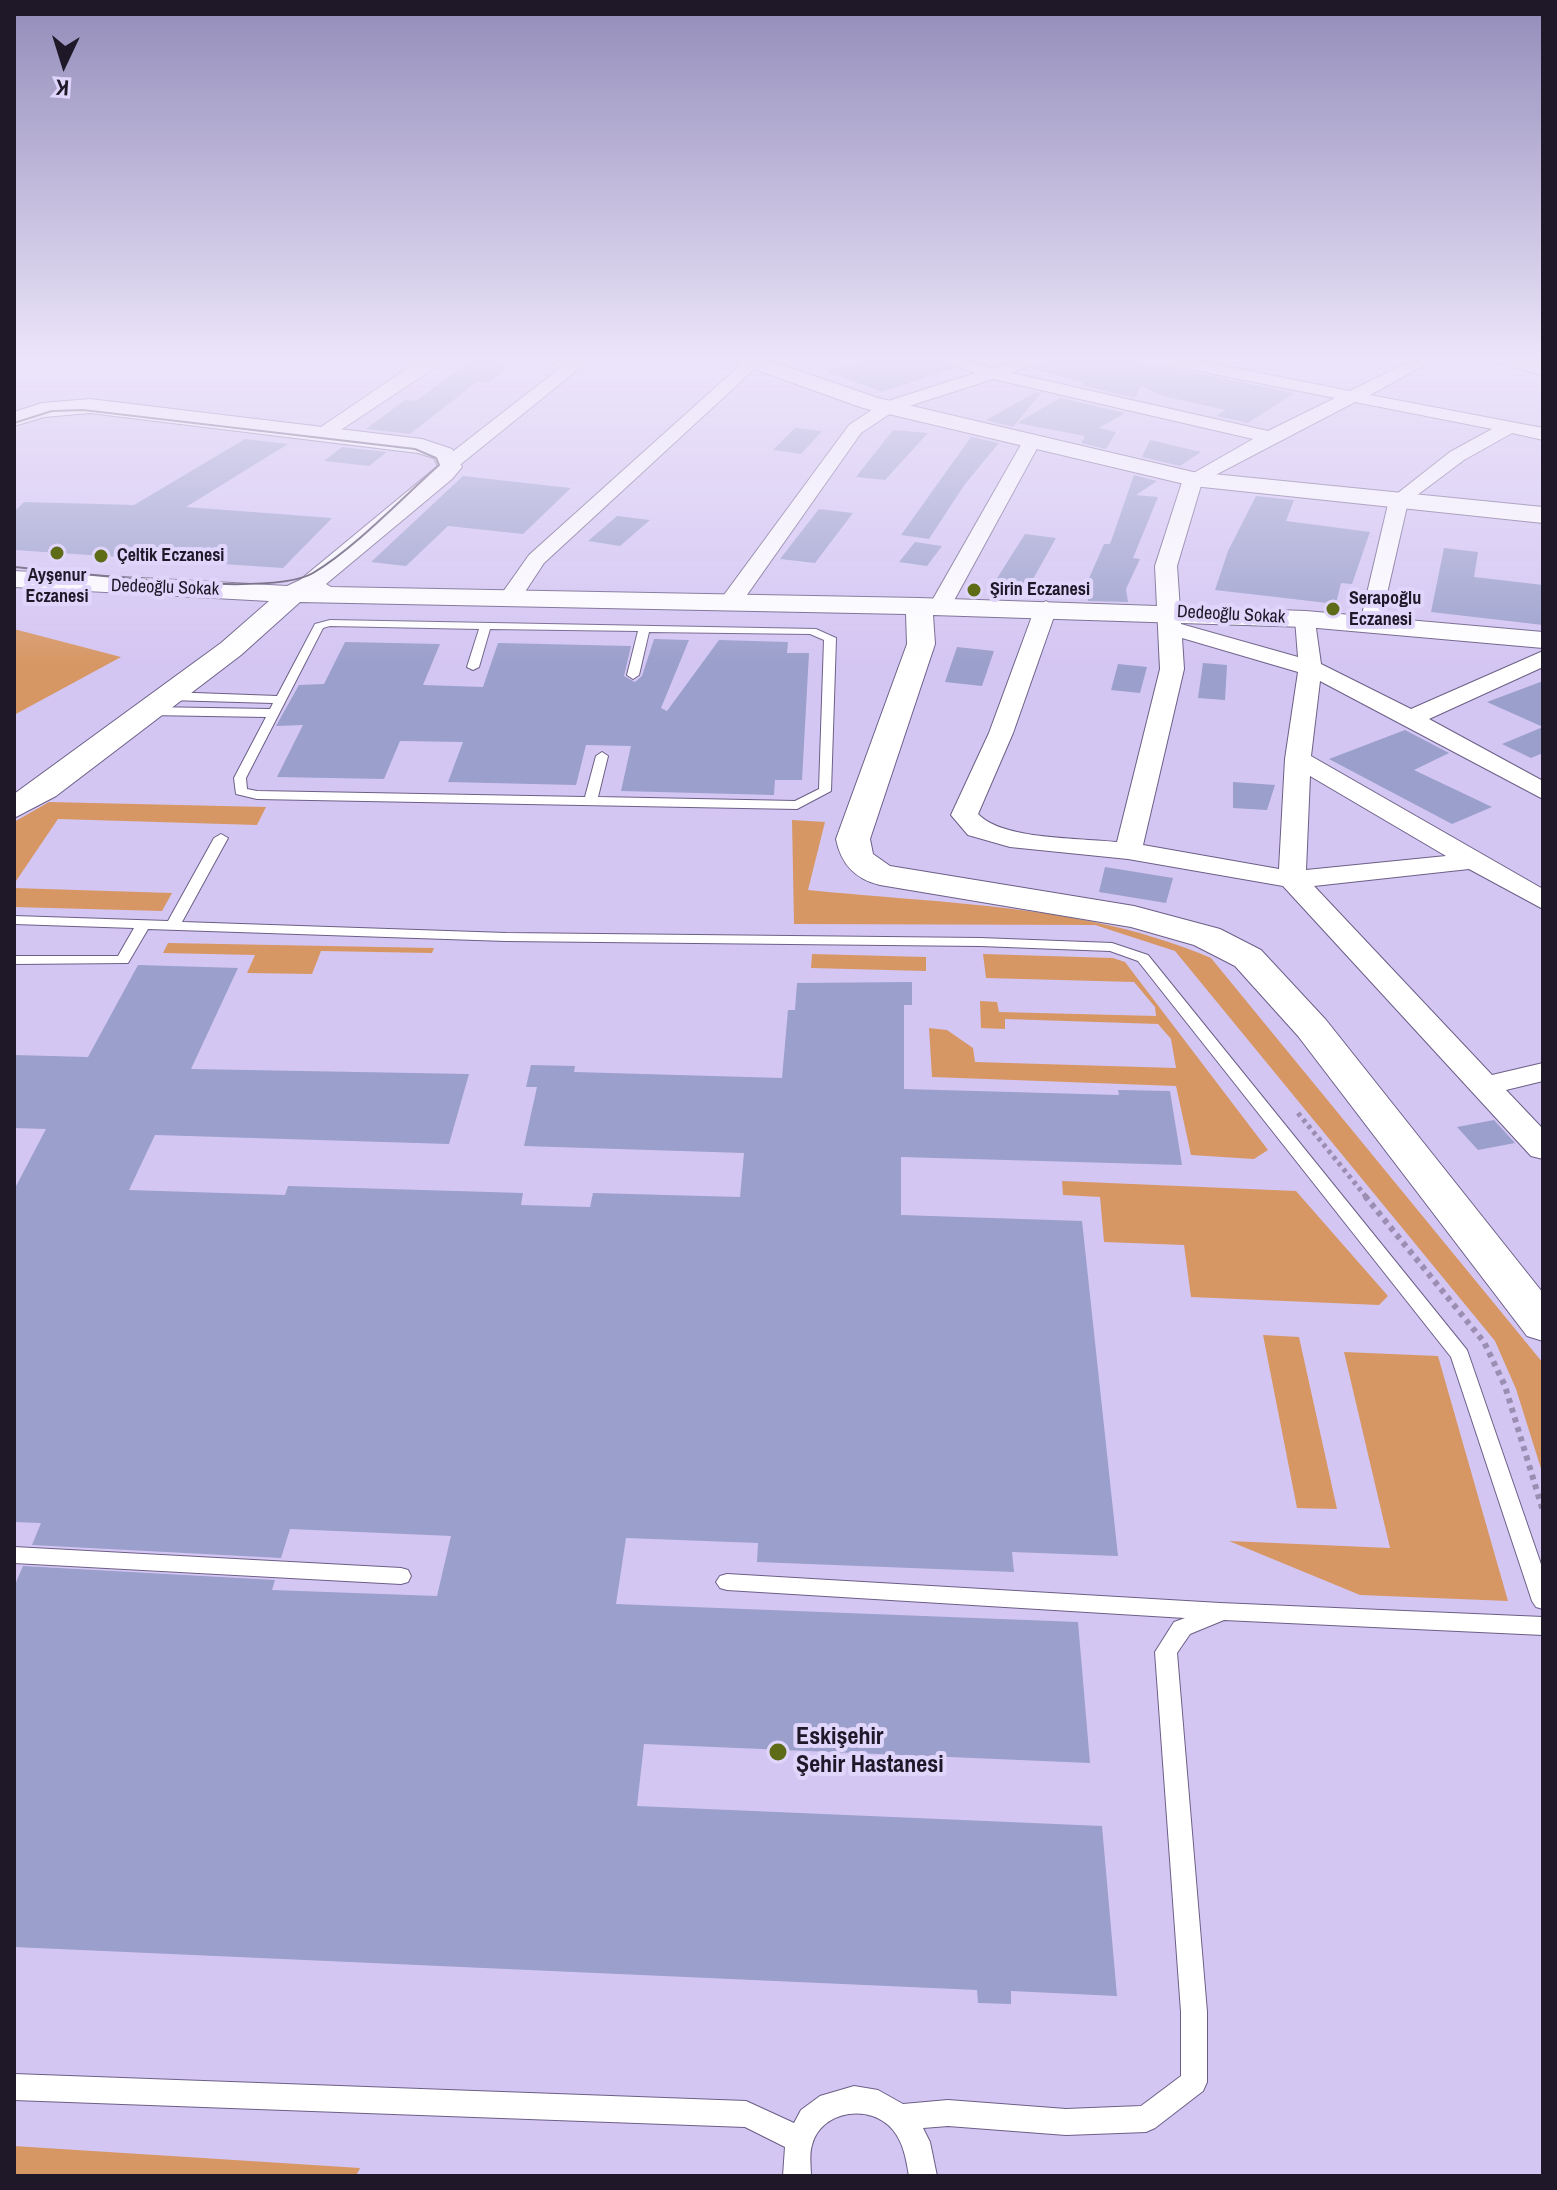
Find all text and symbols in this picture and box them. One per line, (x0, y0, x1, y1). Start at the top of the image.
north arrow (24, 24, 104, 104)
text: K (55, 73, 70, 103)
marker: Ayşenur Eczanesi (48, 544, 66, 562)
place label: Çeltik Eczanesi (117, 545, 224, 567)
marker: Çeltik Eczanesi (92, 547, 110, 565)
place label: Ayşenur Eczanesi (25, 565, 89, 608)
street label: Dedeoğlu Sokak (111, 575, 219, 601)
place label: Şirin Eczanesi (990, 579, 1090, 601)
marker: Şirin Eczanesi (965, 581, 983, 599)
place label: Serapoğlu Eczanesi (1349, 588, 1421, 630)
marker: Serapoğlu Eczanesi (1324, 600, 1342, 618)
street label: Dedeoğlu Sokak (1176, 601, 1286, 629)
place label: Eskişehir Şehir Hastanesi (796, 1724, 944, 1780)
marker: Eskişehir Şehir Hastanesi (767, 1741, 789, 1763)

